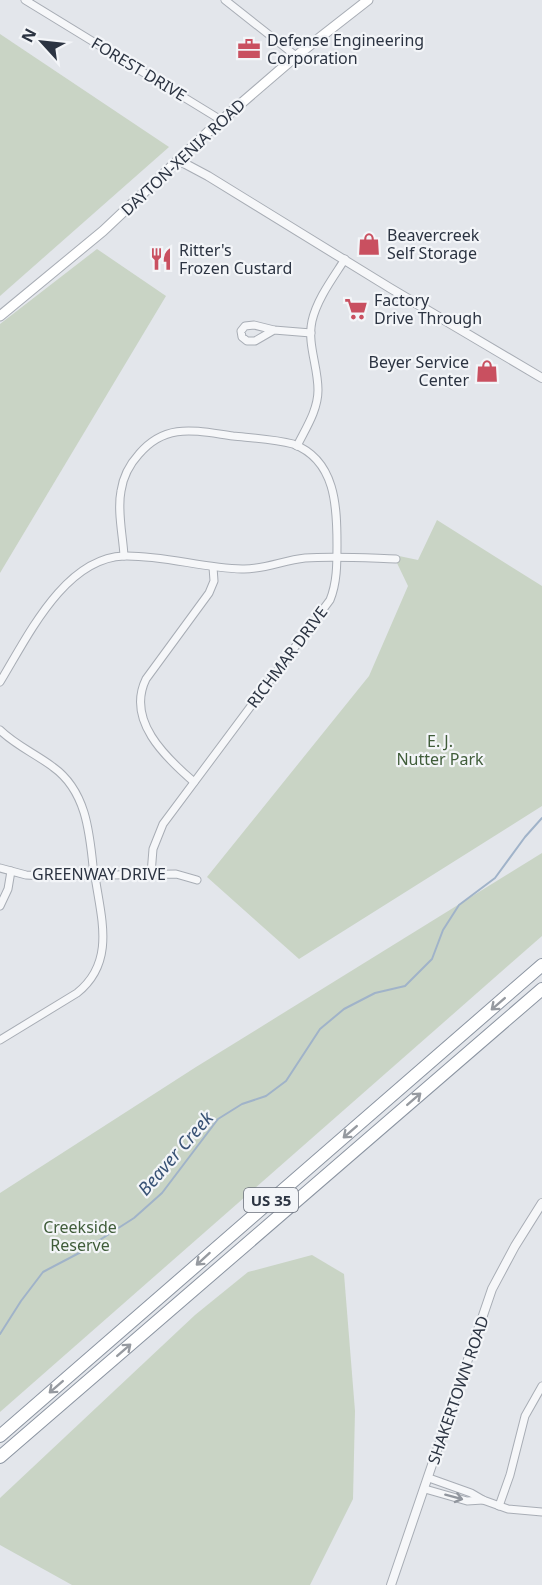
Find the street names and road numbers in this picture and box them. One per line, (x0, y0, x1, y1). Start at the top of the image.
street label: FOREST DRIVE (87, 32, 191, 106)
street label: DAYTON-XENIA ROAD (116, 94, 250, 220)
street label: RICHMAR DRIVE (242, 602, 332, 712)
street label: GREENWAY DRIVE (32, 863, 166, 885)
road number: US 35 (244, 1188, 298, 1212)
street label: SHAKERTOWN ROAD (422, 1313, 494, 1467)

